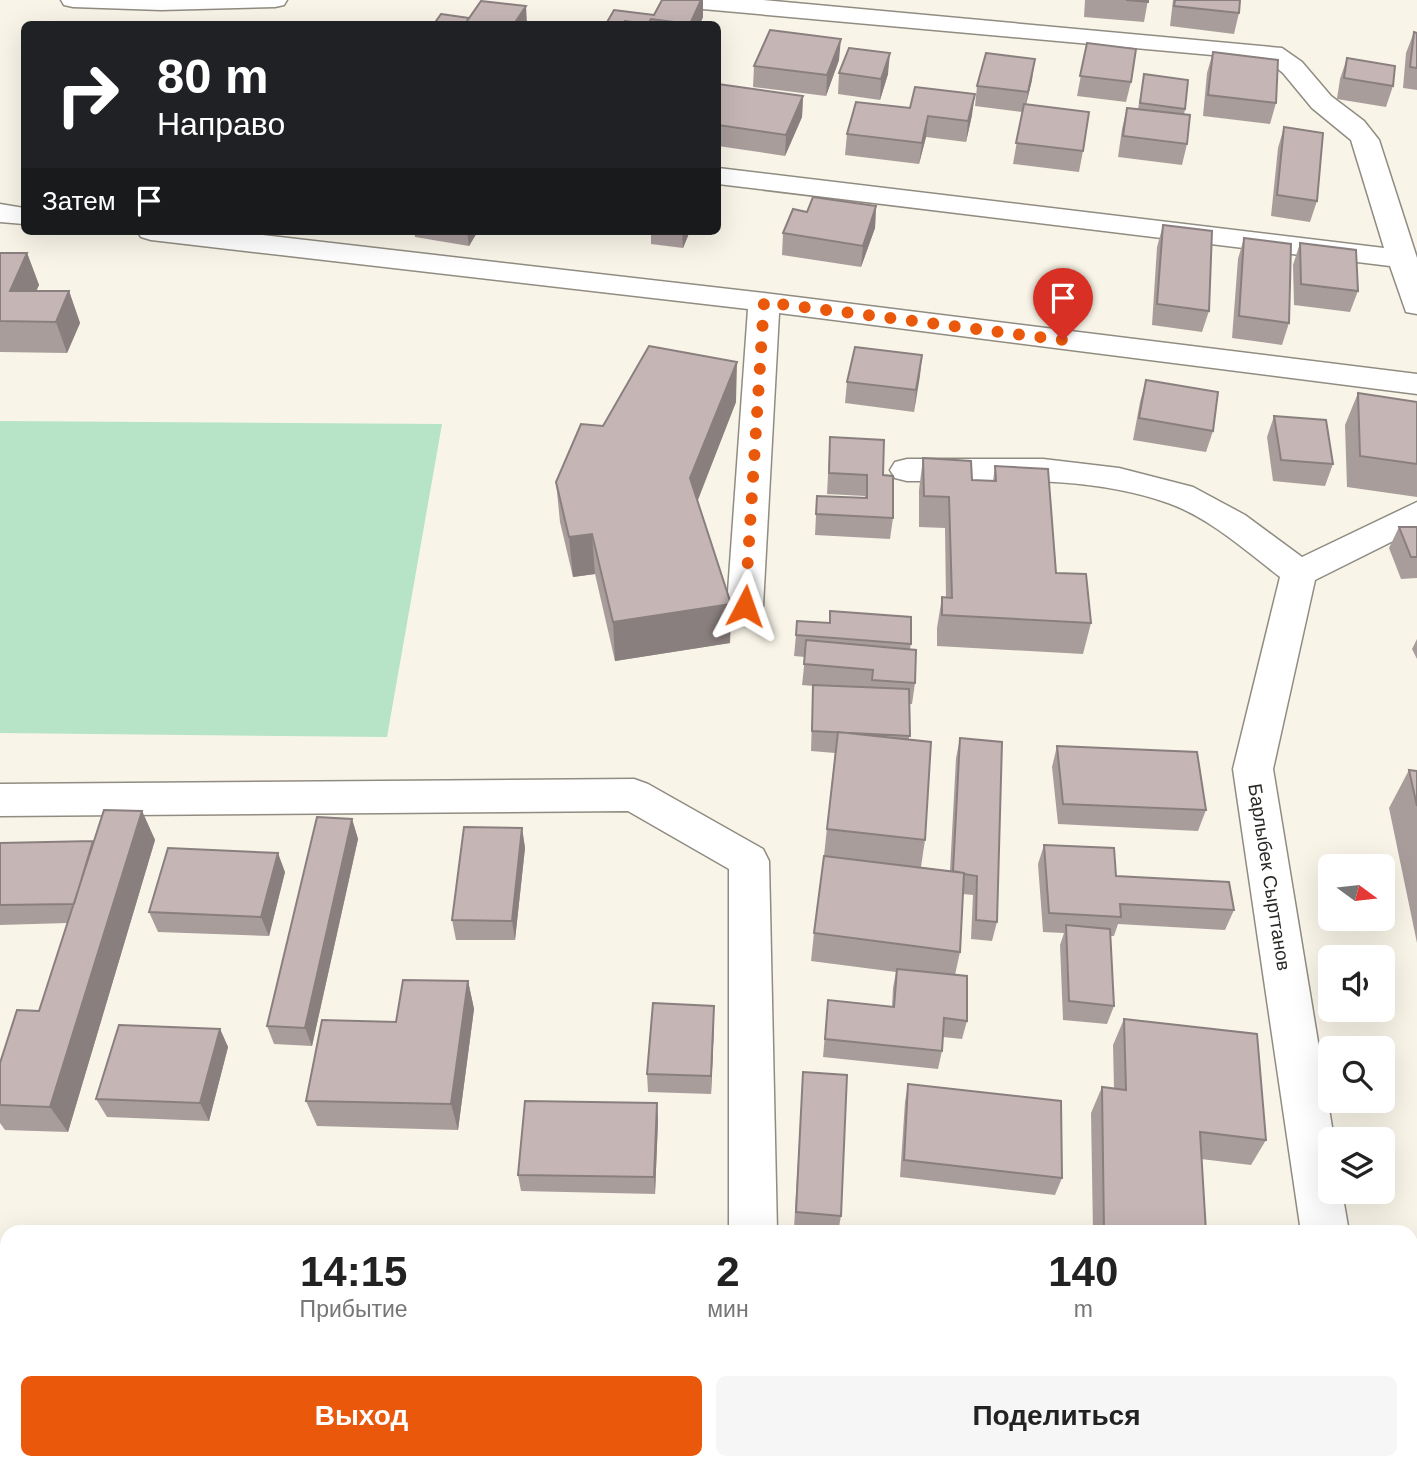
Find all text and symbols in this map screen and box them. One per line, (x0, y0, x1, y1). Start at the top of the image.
icon: right (42, 49, 133, 140)
text: 80 m (157, 49, 269, 103)
text: Направо (157, 106, 285, 142)
icon: arrive (130, 182, 168, 220)
text: Затем (42, 186, 116, 216)
pin (1033, 268, 1093, 340)
icon: arrive (1044, 279, 1082, 317)
position arrow (708, 569, 782, 643)
street label: Барлыбек Сырттанов (1244, 782, 1295, 972)
north arrow (1318, 854, 1395, 931)
map controls (1318, 854, 1395, 1204)
button: sound (1318, 945, 1395, 1022)
button: search (1318, 1036, 1395, 1113)
button: layers (1318, 1127, 1395, 1204)
text: 14:15 (300, 1248, 407, 1295)
text: 2 (716, 1248, 740, 1295)
text: 140 (1048, 1248, 1118, 1295)
text: Прибытие (300, 1296, 408, 1322)
text: мин (707, 1296, 749, 1322)
text: m (1074, 1296, 1093, 1322)
button: Выход (21, 1376, 702, 1456)
button: Поделиться (716, 1376, 1397, 1456)

